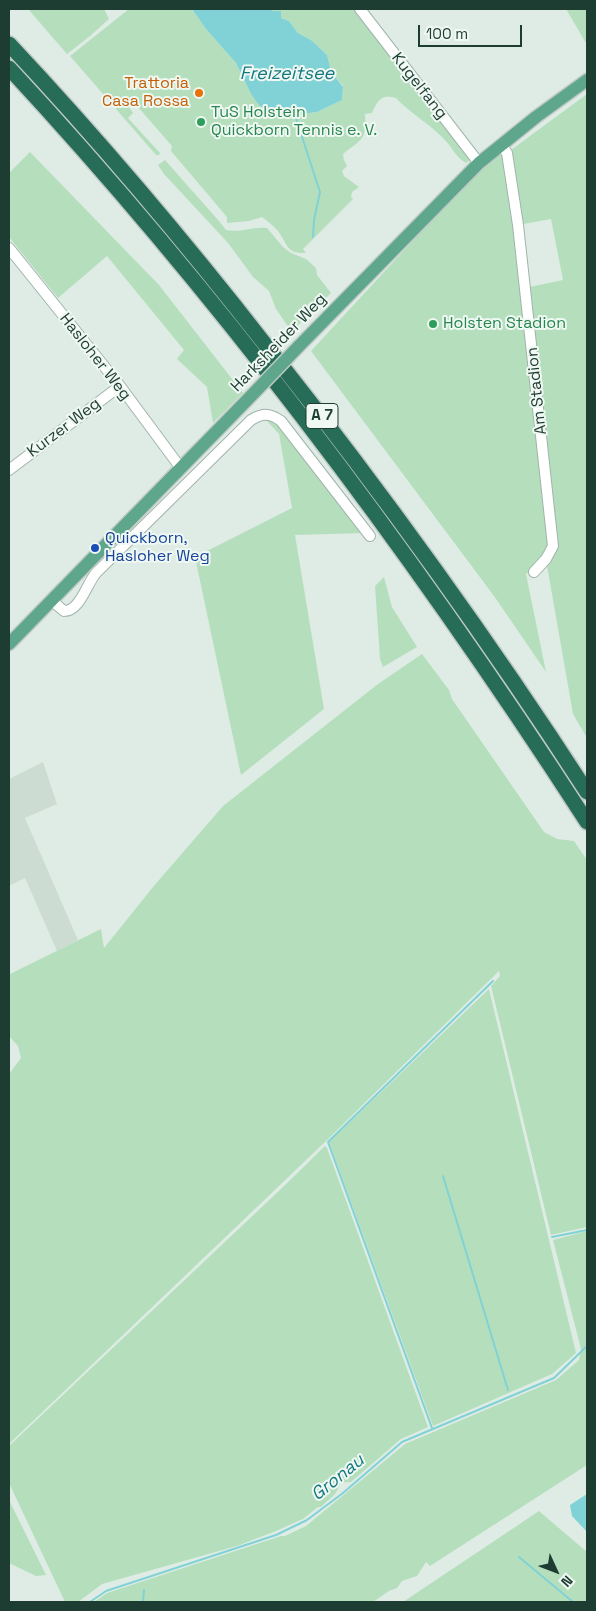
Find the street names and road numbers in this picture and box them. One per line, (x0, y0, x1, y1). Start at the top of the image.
street label: Kugelfang (387, 49, 451, 123)
street label: Harksheider Weg (227, 290, 331, 396)
street label: Hasloher Weg (55, 310, 135, 404)
street label: Am Stadion (523, 346, 551, 436)
street label: Kurzer Weg (24, 394, 104, 462)
road number: A 7 (306, 404, 338, 428)

